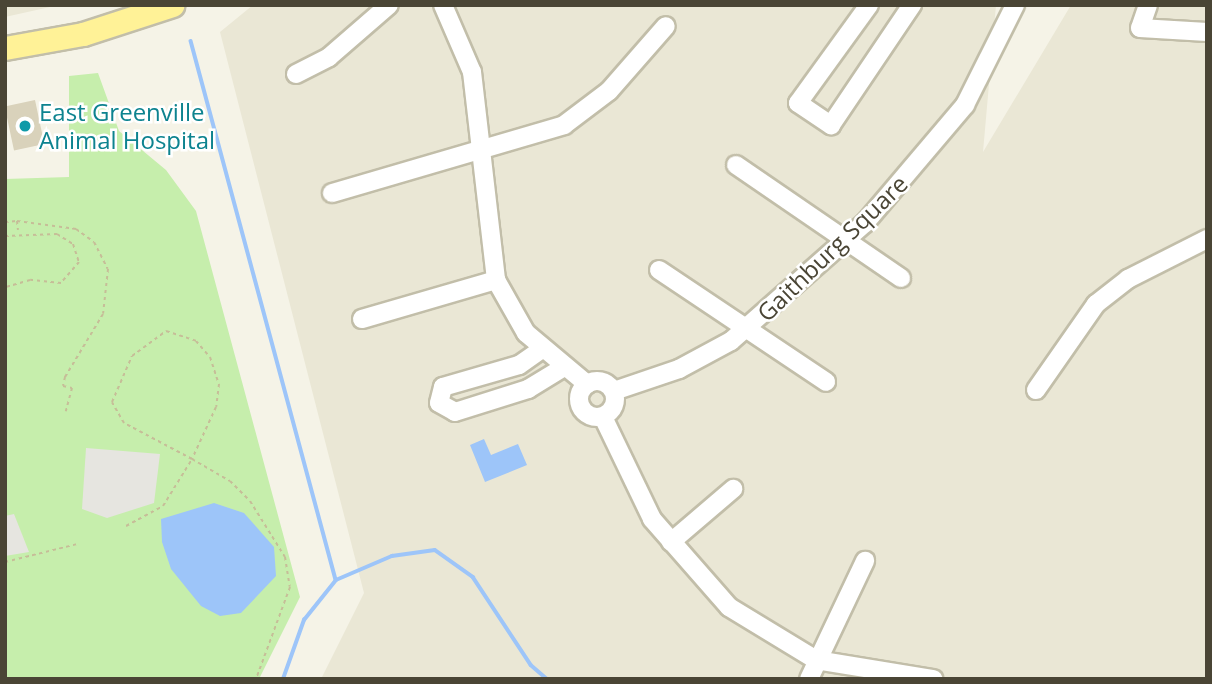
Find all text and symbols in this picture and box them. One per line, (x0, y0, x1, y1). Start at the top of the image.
place label: East Greenville Animal Hospital (39, 98, 215, 154)
marker: East Greenville Animal Hospital (17, 118, 33, 134)
street label: Gaithburg Square (751, 169, 913, 327)

